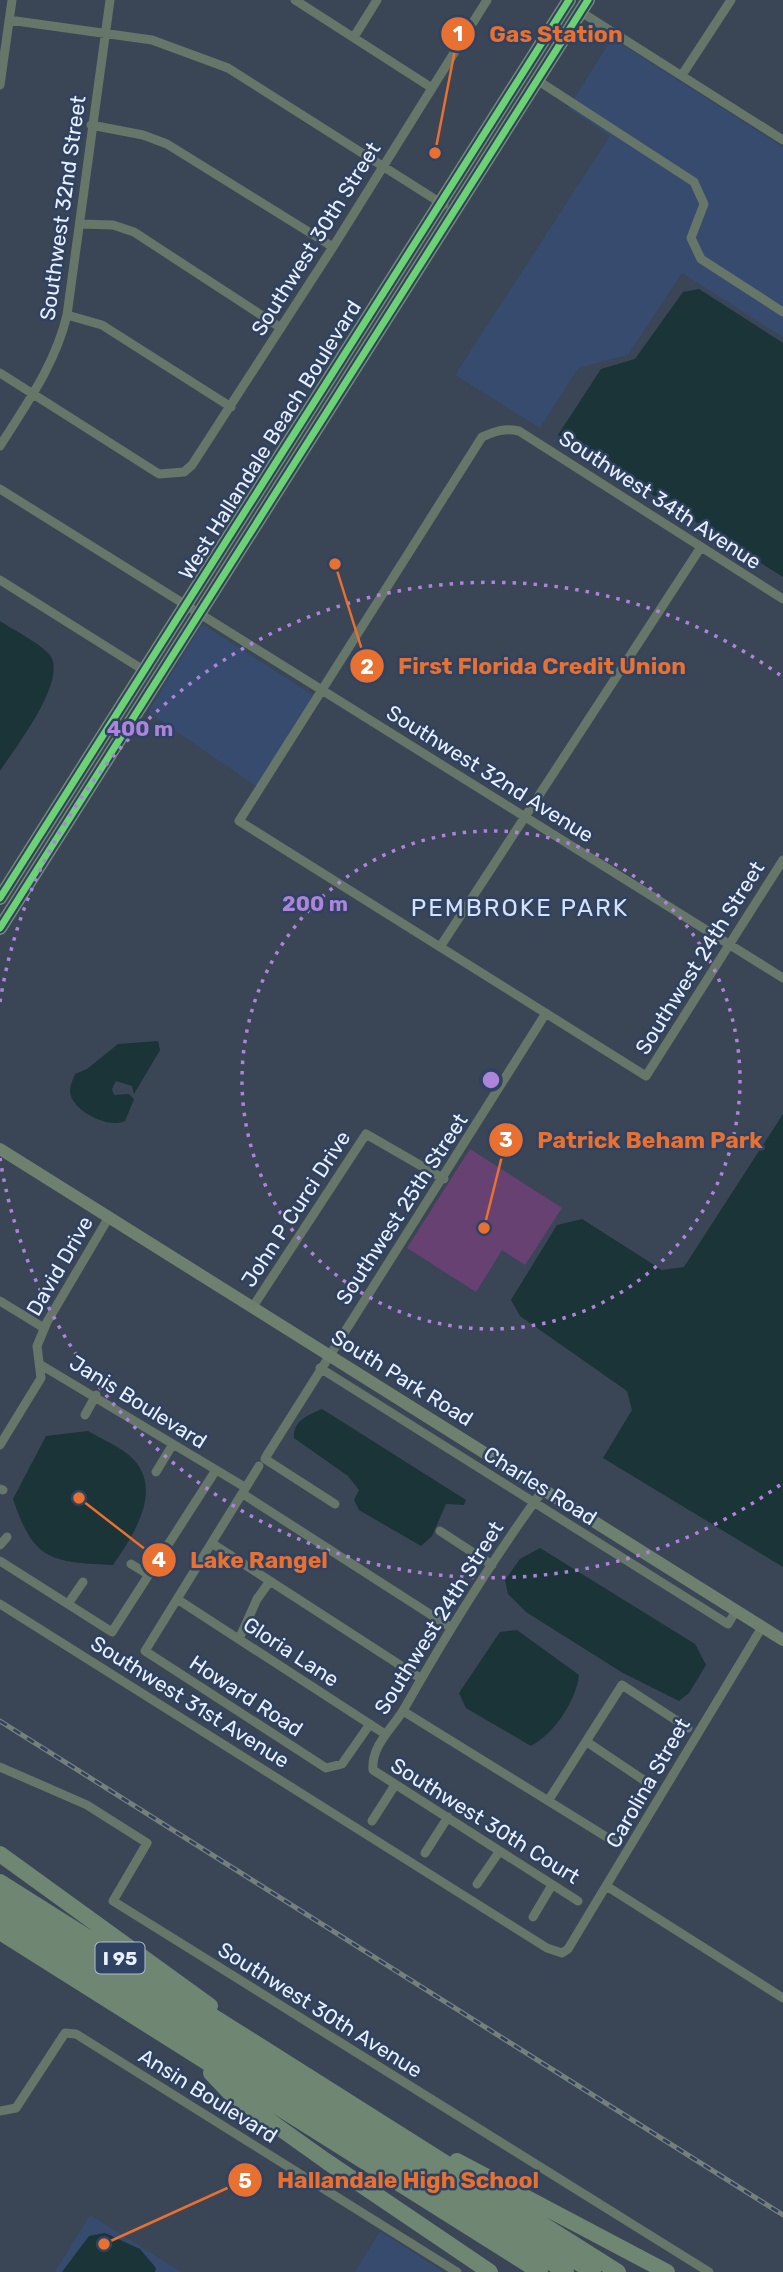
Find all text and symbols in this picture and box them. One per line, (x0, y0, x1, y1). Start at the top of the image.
callout: Gas Station (440, 12, 637, 56)
text: Gas Station (489, 20, 623, 48)
text: 1 (453, 21, 463, 46)
street label: Southwest 32nd Street (34, 94, 91, 322)
street label: Southwest 30th Street (246, 137, 385, 340)
street label: West Hallandale Beach Boulevard (173, 295, 366, 584)
street label: Southwest 34th Avenue (555, 425, 766, 574)
callout: First Florida Credit Union (349, 644, 701, 688)
text: First Florida Credit Union (398, 652, 686, 680)
text: 2 (360, 654, 374, 679)
street label: Southwest 32nd Avenue (382, 700, 598, 848)
text: 400 m (107, 716, 173, 741)
street label: Southwest 24th Street (630, 857, 769, 1059)
text: 200 m (282, 891, 348, 916)
district label: PEMBROKE PARK (411, 894, 629, 922)
centre of rings (479, 1068, 503, 1092)
street label: Southwest 25th Street (330, 1109, 473, 1309)
callout: Patrick Beham Park (489, 1118, 777, 1162)
street label: John P Curci Drive (236, 1126, 355, 1291)
text: Patrick Beham Park (537, 1126, 763, 1154)
text: 3 (499, 1127, 513, 1152)
street label: David Drive (21, 1212, 98, 1320)
street label: South Park Road (327, 1324, 478, 1431)
street label: Janis Boulevard (65, 1349, 211, 1454)
street label: Charles Road (479, 1441, 602, 1530)
street label: Southwest 24th Street (369, 1517, 508, 1719)
callout: Lake Rangel (141, 1538, 342, 1582)
text: Lake Rangel (190, 1546, 328, 1574)
text: 4 (152, 1547, 166, 1572)
street label: Gloria Lane (239, 1611, 344, 1692)
street label: Southwest 31st Avenue (86, 1630, 294, 1773)
street label: Howard Road (185, 1650, 308, 1741)
street label: Carolina Street (600, 1713, 695, 1852)
street label: Southwest 30th Court (386, 1752, 584, 1889)
street label: Southwest 30th Avenue (214, 1936, 427, 2083)
road number: I 95 (96, 1942, 144, 1974)
street label: Ansin Boulevard (134, 2043, 282, 2148)
callout: Hallandale High School (228, 2158, 553, 2202)
text: Hallandale High School (277, 2166, 539, 2194)
text: 5 (238, 2168, 252, 2193)

